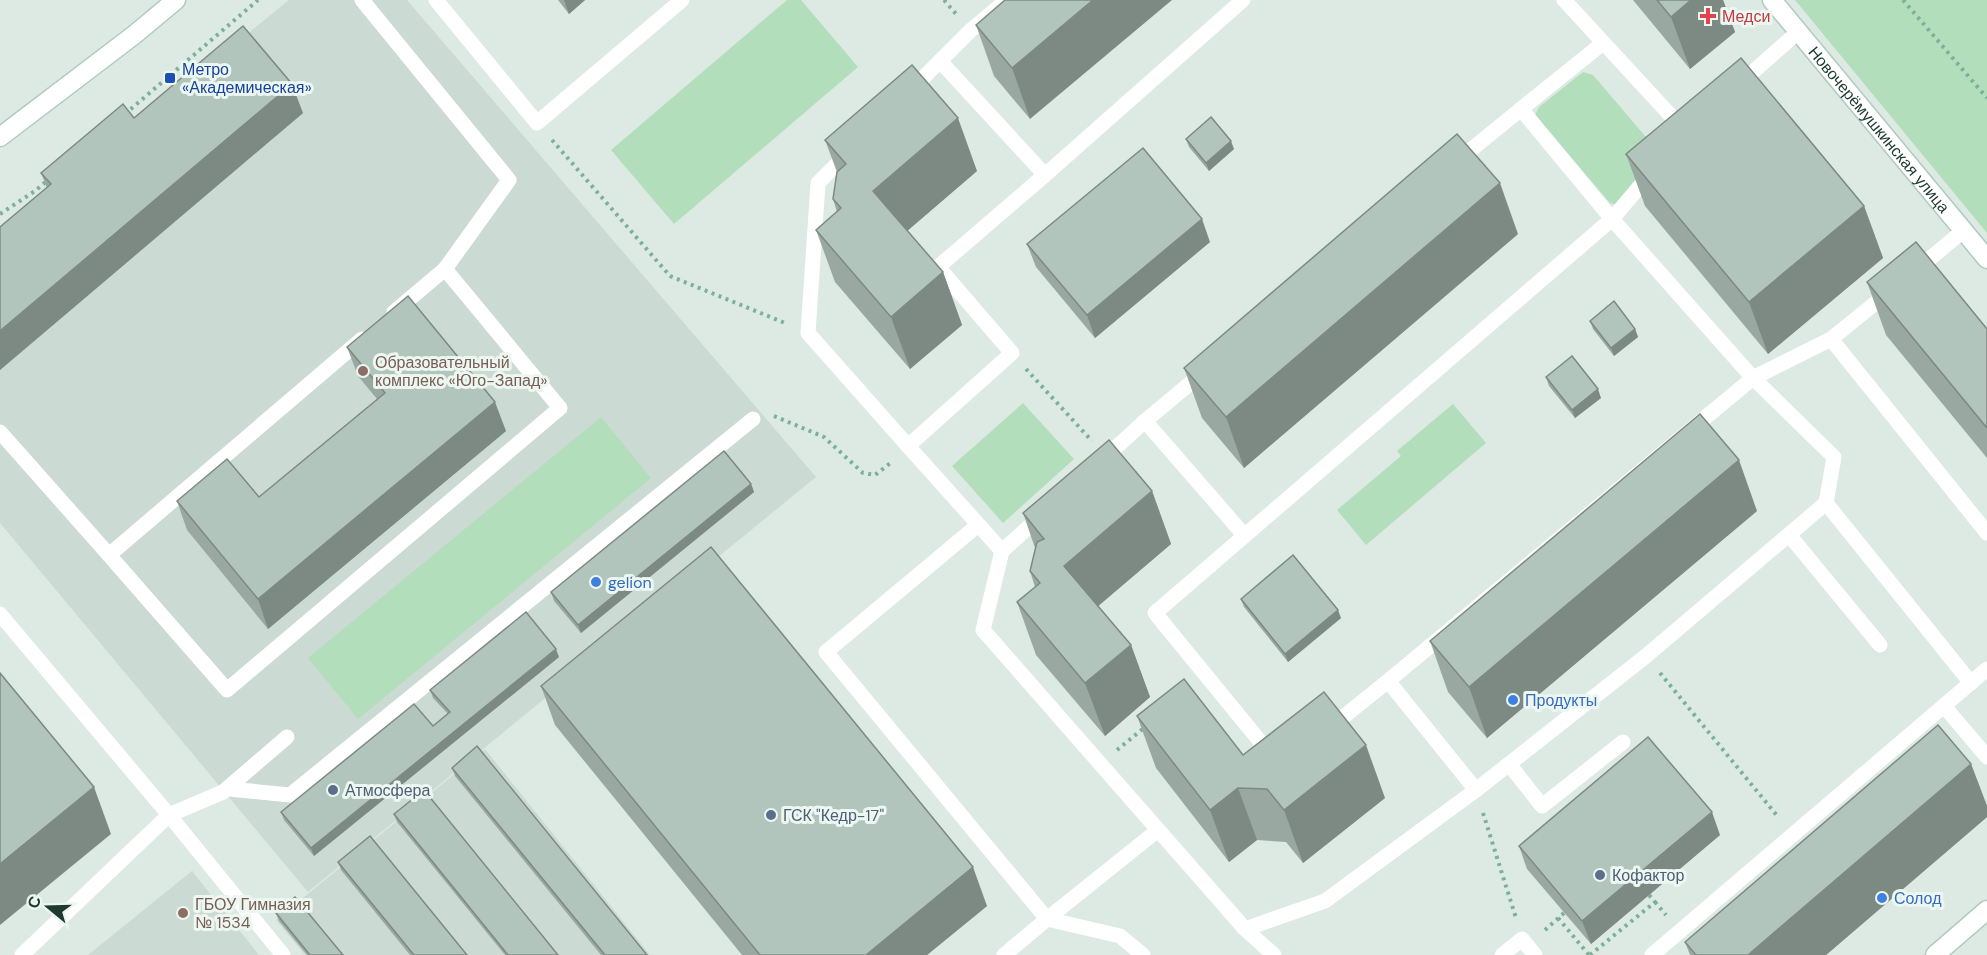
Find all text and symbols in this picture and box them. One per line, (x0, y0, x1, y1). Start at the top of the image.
place label: Медси (1722, 6, 1770, 27)
marker: Медси (1699, 7, 1717, 25)
street label: Новочерёмушкинская улица (1804, 42, 1955, 217)
place label: Метро «Академическая» (182, 59, 312, 98)
marker: Метро «Академическая» (163, 71, 177, 85)
place label: Образовательный комплекс «Юго-Запад» (375, 352, 548, 391)
marker: Образовательный комплекс «Юго-Запад» (356, 364, 370, 378)
place label: gelion (608, 572, 652, 593)
marker: gelion (589, 575, 603, 589)
place label: Продукты (1525, 690, 1597, 711)
marker: Продукты (1506, 693, 1520, 707)
place label: Атмосфера (345, 780, 431, 801)
marker: Атмосфера (326, 783, 340, 797)
place label: ГСК "Кедр-17" (783, 805, 885, 826)
marker: ГСК "Кедр-17" (764, 808, 778, 822)
place label: Кофактор (1612, 865, 1685, 886)
marker: Кофактор (1593, 868, 1607, 882)
north arrow (18, 877, 78, 937)
place label: Солод (1894, 888, 1942, 909)
marker: Солод (1875, 891, 1889, 905)
text: С (22, 893, 46, 911)
place label: ГБОУ Гимназия № 1534 (195, 894, 311, 933)
marker: ГБОУ Гимназия № 1534 (176, 906, 190, 920)

